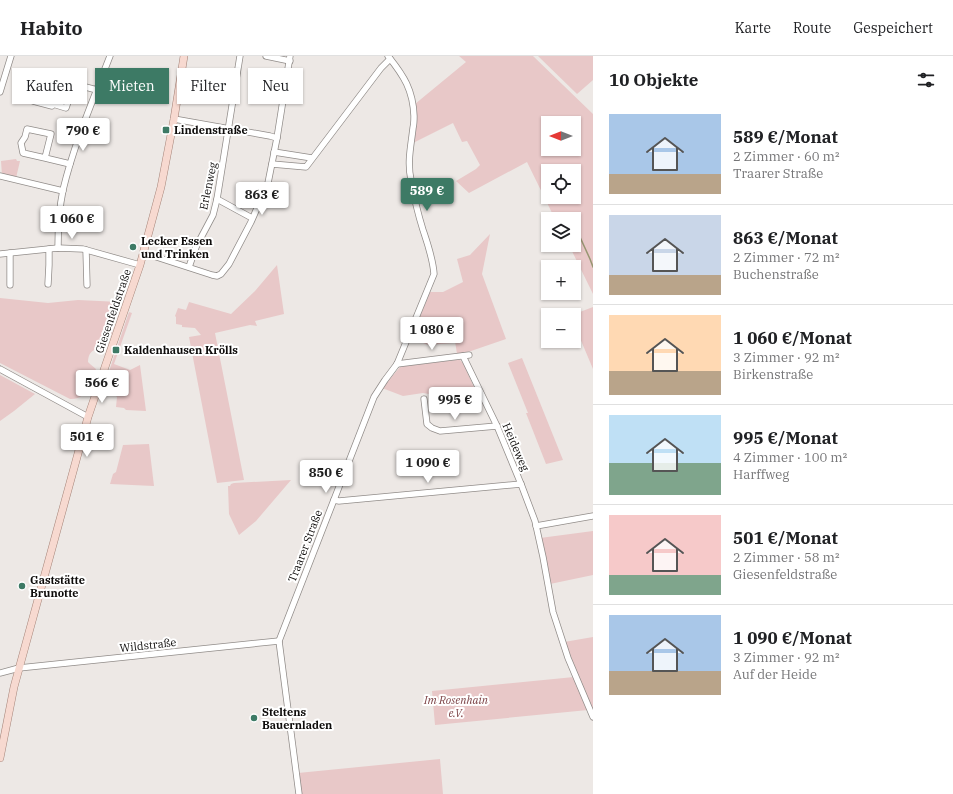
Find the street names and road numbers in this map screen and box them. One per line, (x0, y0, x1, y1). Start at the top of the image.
street label: Erlenweg (196, 161, 220, 211)
street label: Giesenfeldstraße (92, 267, 134, 355)
street label: Heideweg (500, 421, 532, 473)
street label: Traarer Straße (285, 508, 325, 584)
street label: Wildstraße (119, 635, 177, 655)

